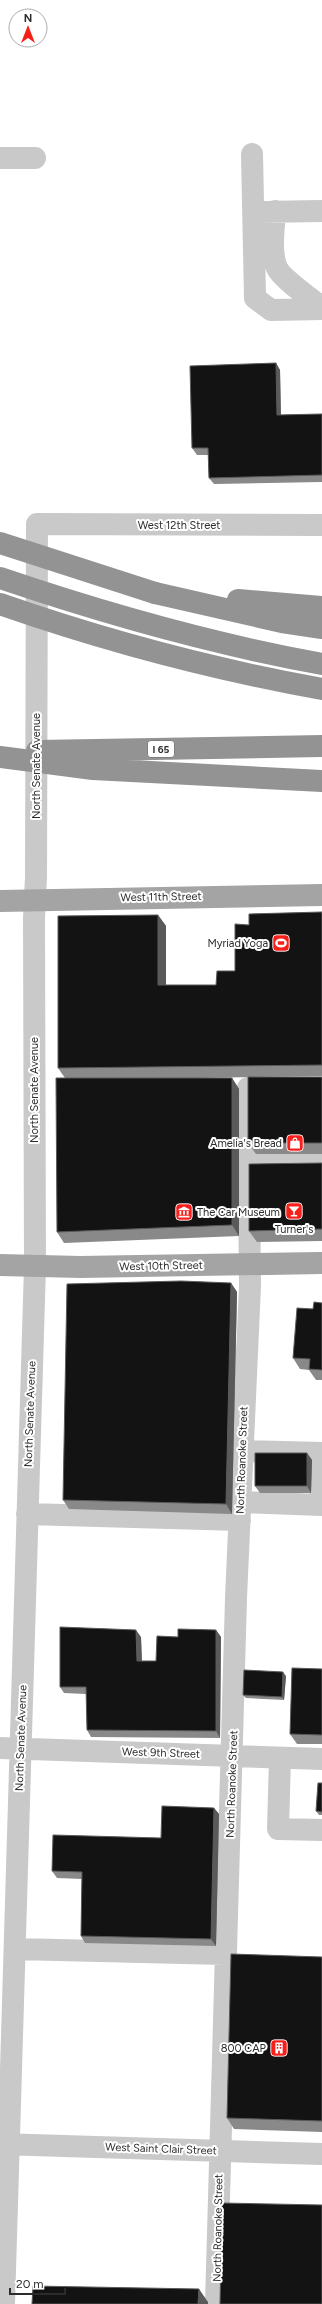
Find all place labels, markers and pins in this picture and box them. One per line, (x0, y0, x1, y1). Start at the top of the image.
sports icon: Myriad Yoga (271, 933, 291, 953)
place label: Myriad Yoga (207, 937, 268, 950)
shop icon: Amelia's Bread (285, 1133, 305, 1153)
place label: Amelia's Bread (210, 1137, 282, 1150)
bar icon: Turner's (284, 1201, 304, 1221)
museum icon: The Car Museum (174, 1202, 194, 1222)
place label: The Car Museum (197, 1206, 280, 1219)
place label: Turner's (275, 1223, 313, 1236)
building icon: 800 CAP (269, 2038, 289, 2058)
place label: 800 CAP (221, 2042, 267, 2055)

